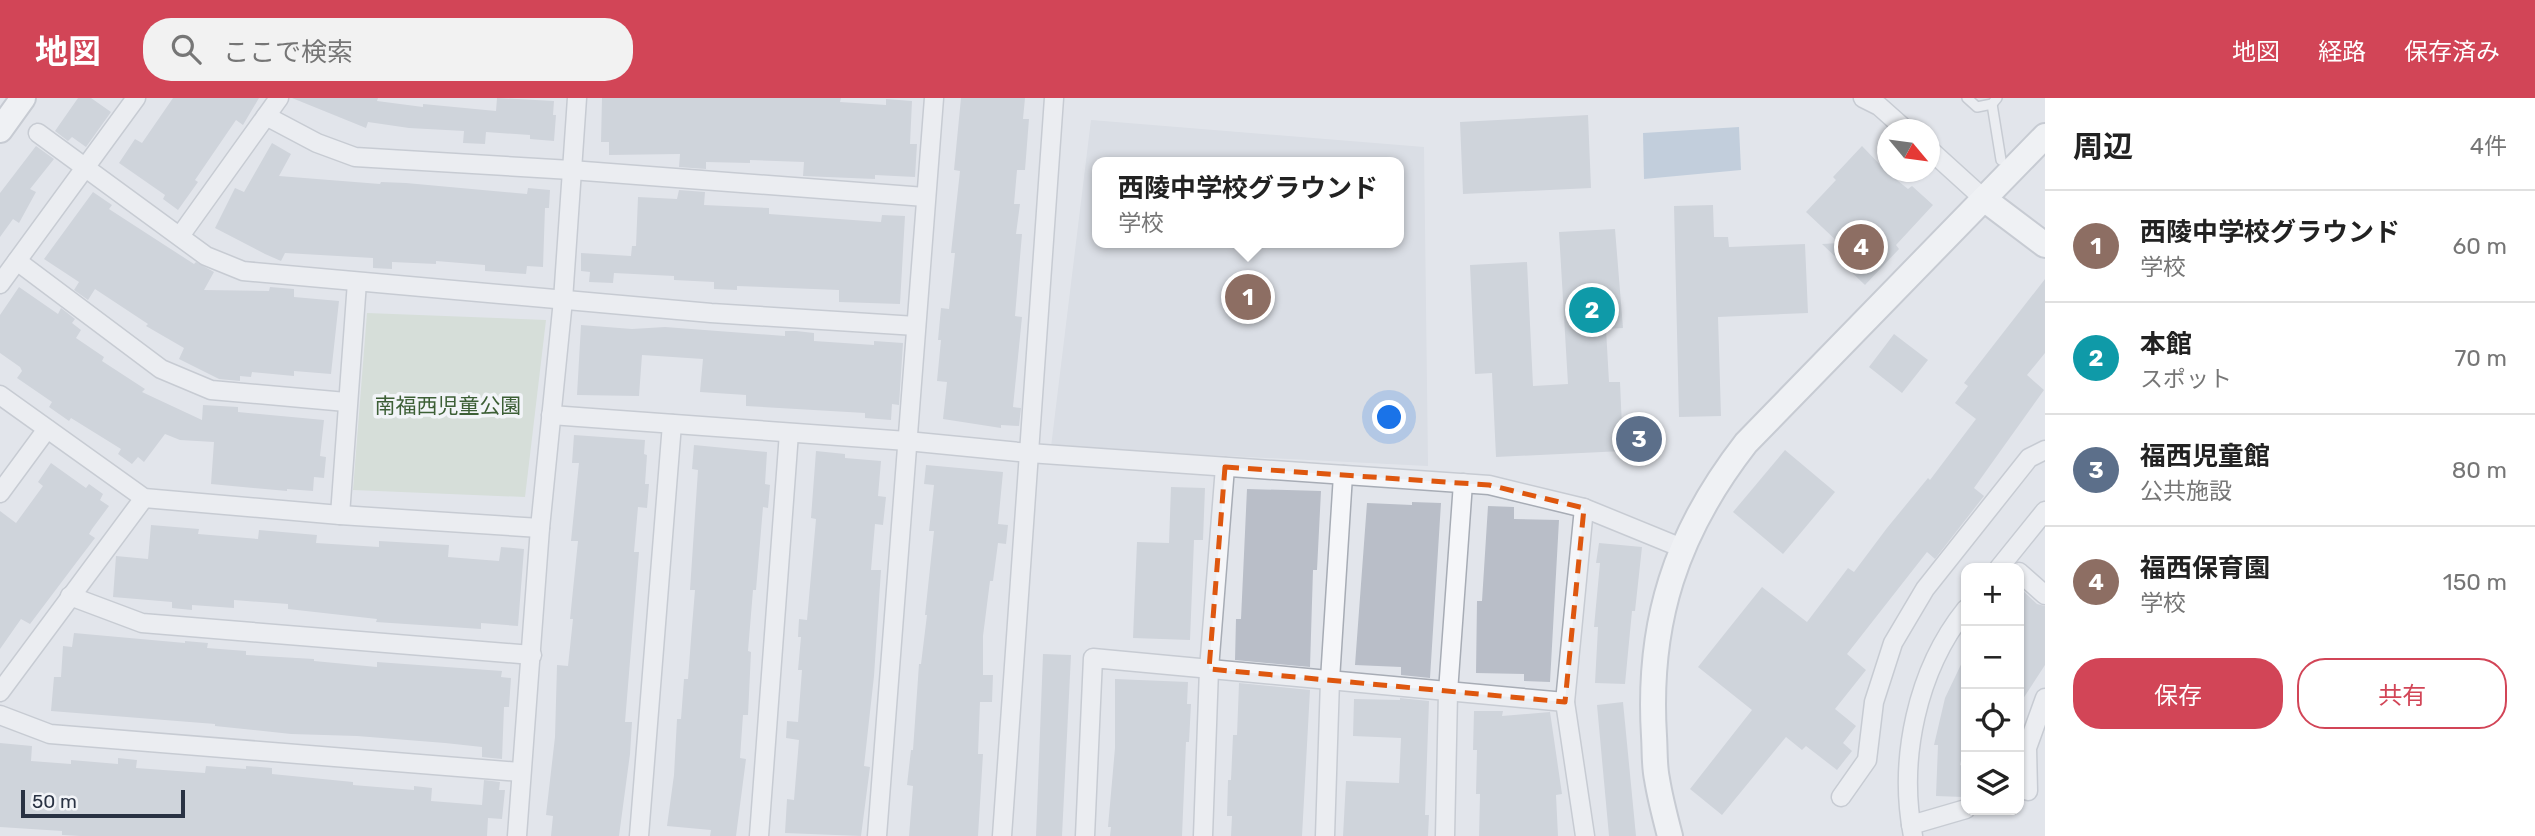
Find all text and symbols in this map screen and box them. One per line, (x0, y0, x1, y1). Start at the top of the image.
search box (143, 18, 633, 81)
icon: search (167, 30, 205, 68)
text: 地図 (35, 32, 101, 71)
text: ここで検索 (223, 37, 353, 68)
text: 地図 (2232, 38, 2280, 66)
text: 経路 (2318, 38, 2366, 66)
text: 保存済み (2404, 38, 2500, 66)
north arrow (1877, 119, 1940, 182)
text: 周辺 (2073, 129, 2133, 165)
text: 4件 (2470, 132, 2507, 160)
popup (1092, 157, 1404, 248)
text: 西陵中学校グラウンド (1118, 173, 1378, 204)
text: 学校 (1118, 209, 1164, 237)
text: 西陵中学校グラウンド (2140, 217, 2400, 248)
pin: 4 (1838, 221, 1884, 273)
text: 1 (2090, 232, 2102, 260)
text: 60 m (2452, 232, 2507, 260)
text: 学校 (2140, 253, 2186, 281)
pin: 1 (1225, 271, 1271, 323)
pin: 2 (1569, 284, 1615, 336)
text: 本館 (2140, 329, 2192, 360)
text: 2 (2089, 344, 2103, 372)
text: 70 m (2455, 344, 2507, 372)
text: スポット (2140, 365, 2232, 393)
park label: 南福西児童公園 (375, 393, 522, 418)
your location (1372, 400, 1406, 434)
pin: 3 (1616, 413, 1662, 465)
text: 福西児童館 (2140, 441, 2270, 472)
text: 3 (2088, 456, 2104, 484)
text: 80 m (2452, 456, 2507, 484)
text: 公共施設 (2140, 477, 2232, 505)
text: 福西保育園 (2140, 553, 2270, 584)
map controls (1961, 563, 2024, 815)
button: + (1961, 563, 2024, 626)
text: 4 (2088, 568, 2104, 596)
text: 150 m (2443, 568, 2507, 596)
text: 学校 (2140, 589, 2186, 617)
button: − (1961, 626, 2024, 689)
button: 保存 (2073, 658, 2283, 729)
button: 共有 (2297, 658, 2507, 729)
button: locate (1961, 689, 2024, 752)
button: layers (1961, 752, 2024, 815)
scale bar (21, 787, 186, 819)
text: 50 m (32, 790, 77, 813)

